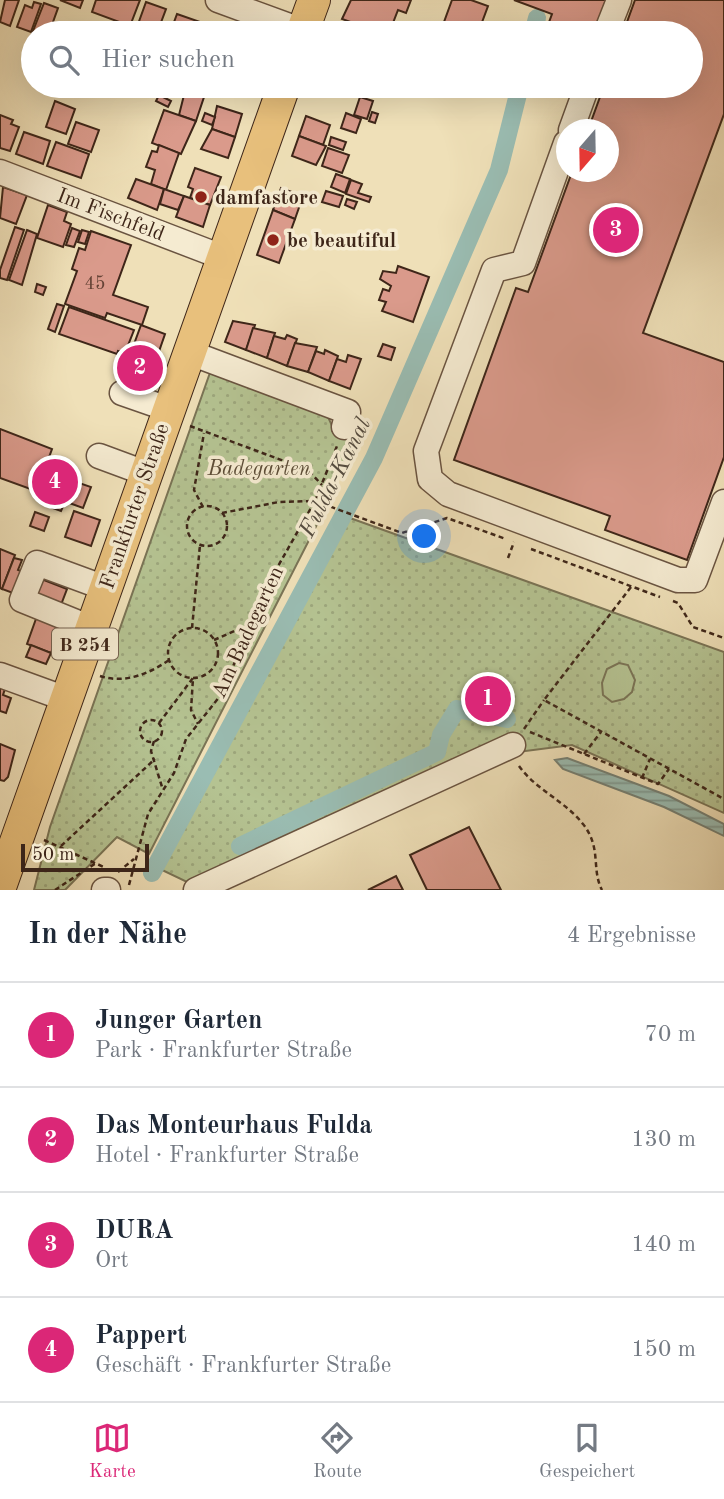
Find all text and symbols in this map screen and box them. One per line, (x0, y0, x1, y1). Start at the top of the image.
search box (21, 21, 703, 98)
icon: search (45, 41, 83, 79)
text: Hier suchen (101, 47, 235, 73)
north arrow (556, 119, 619, 182)
street label: Im Fischfeld (54, 185, 167, 246)
place label: damfastore (215, 188, 318, 209)
marker: damfastore (193, 189, 209, 205)
pin: 3 (593, 204, 639, 256)
place label: be beautiful (287, 231, 396, 252)
marker: be beautiful (265, 232, 281, 248)
house number: 45 (85, 275, 105, 293)
pin: 2 (117, 342, 163, 394)
water label: Fulda-Kanal (295, 414, 375, 542)
street label: Frankfurter Straße (97, 421, 174, 592)
pin: 4 (32, 456, 78, 508)
park label: Badegarten (206, 459, 311, 480)
your location (407, 519, 441, 553)
street label: Am Badegarten (209, 564, 288, 702)
road number: B 254 (52, 628, 118, 660)
pin: 1 (465, 673, 511, 725)
scale bar (21, 841, 149, 873)
text: 50 m (32, 846, 74, 865)
text: In der Nähe (28, 920, 187, 950)
text: 4 Ergebnisse (567, 924, 696, 947)
text: Junger Garten (95, 1008, 262, 1034)
text: 1 (44, 1023, 58, 1046)
text: 70 m (645, 1023, 696, 1046)
text: Park · Frankfurter Straße (95, 1039, 352, 1062)
text: Das Monteurhaus Fulda (95, 1113, 373, 1139)
text: 2 (44, 1128, 58, 1151)
text: 130 m (631, 1128, 696, 1151)
text: Hotel · Frankfurter Straße (95, 1144, 359, 1167)
text: DURA (95, 1218, 174, 1244)
text: 3 (44, 1233, 58, 1256)
text: 140 m (631, 1233, 696, 1256)
text: Ort (95, 1249, 129, 1272)
text: Pappert (95, 1323, 187, 1349)
text: 4 (44, 1338, 58, 1361)
text: 150 m (631, 1338, 696, 1361)
text: Geschäft · Frankfurter Straße (95, 1354, 391, 1377)
tab: Karte (89, 1419, 136, 1484)
tab: Route (313, 1419, 362, 1484)
tab: Gespeichert (539, 1419, 635, 1484)

